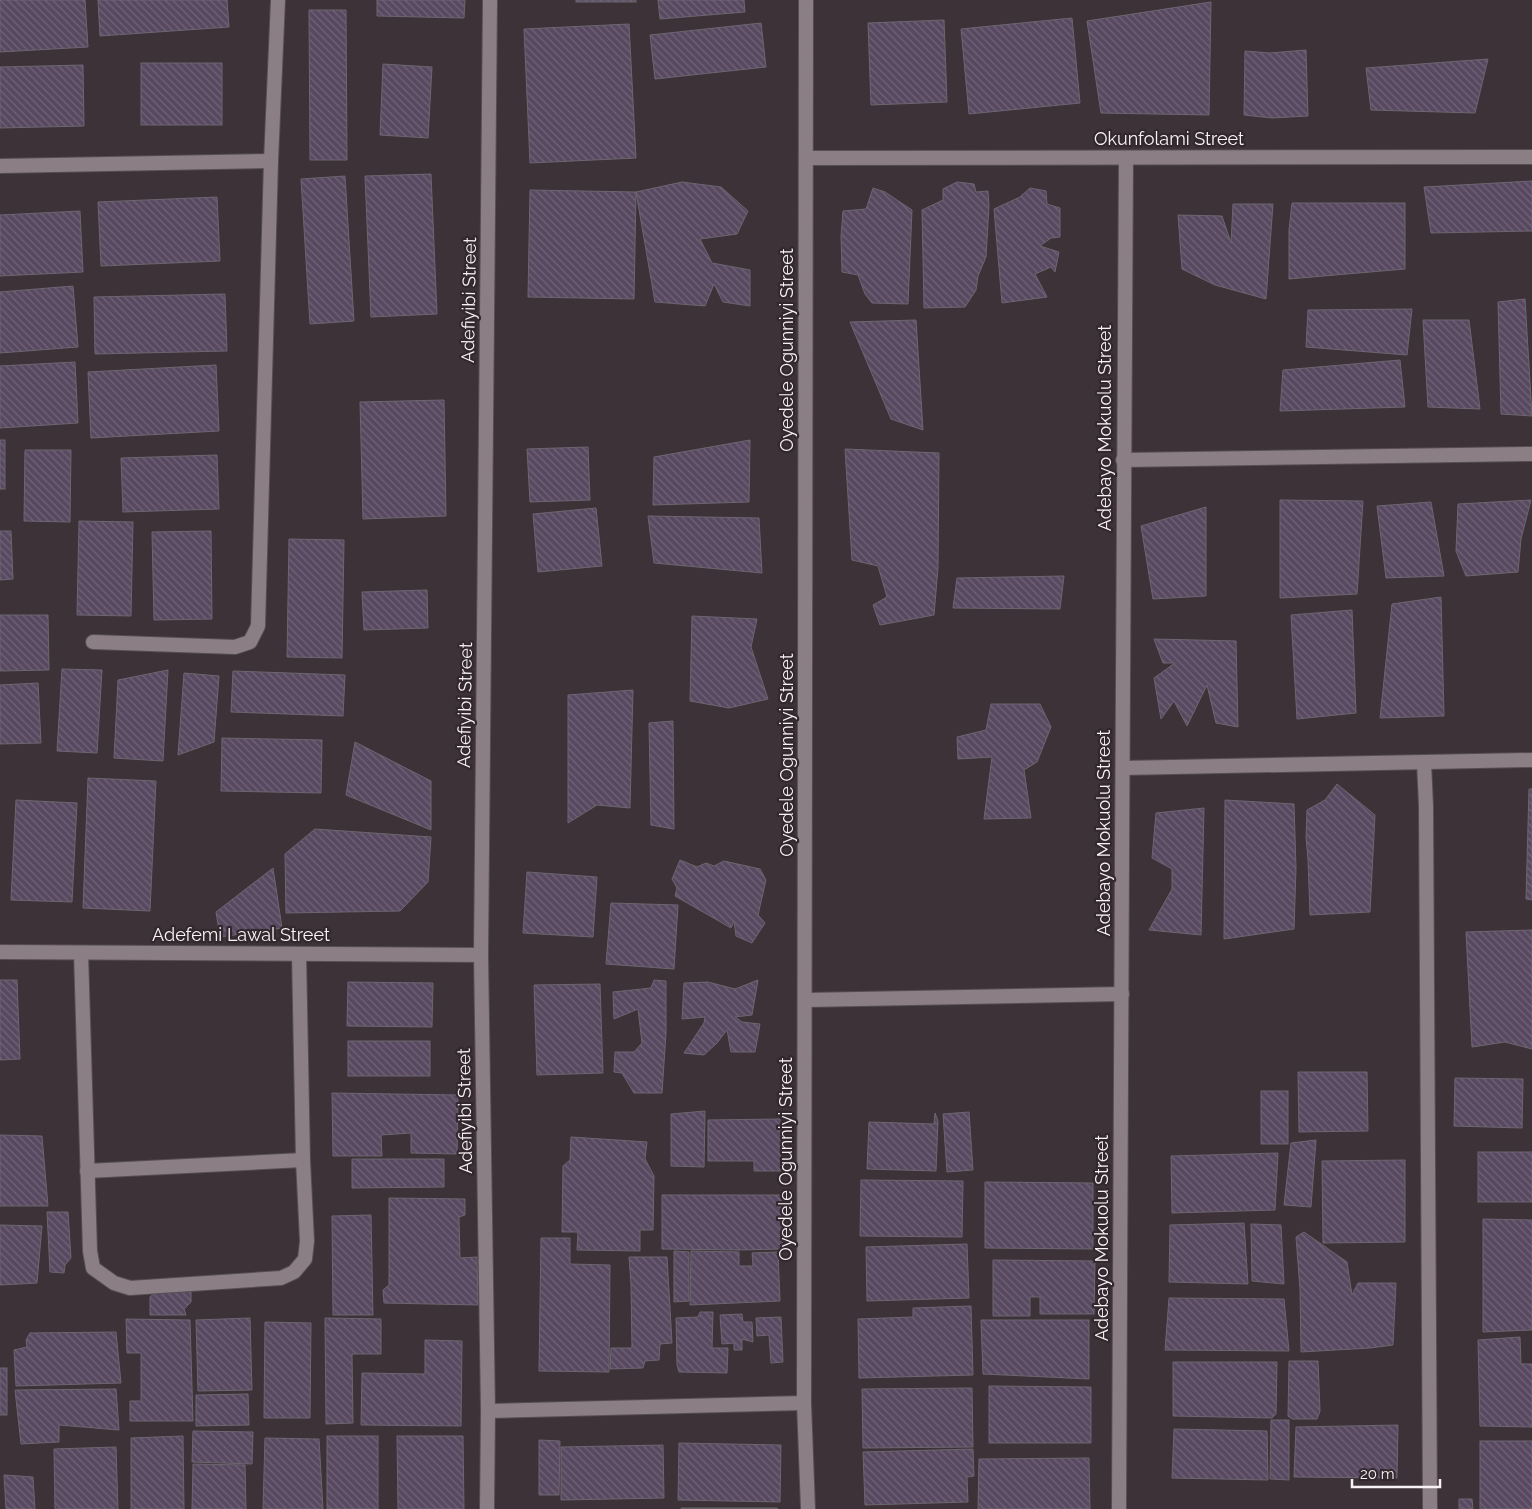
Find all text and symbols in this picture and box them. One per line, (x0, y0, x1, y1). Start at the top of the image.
street label: Okunfolami Street (1094, 128, 1244, 149)
street label: Adefiyibi Street (457, 237, 480, 363)
street label: Oyedele Ogunniyi Street (776, 248, 797, 452)
street label: Adebayo Mokuolu Street (1094, 325, 1115, 531)
street label: Adefiyibi Street (453, 642, 476, 768)
street label: Oyedele Ogunniyi Street (776, 653, 797, 857)
street label: Adebayo Mokuolu Street (1093, 730, 1114, 936)
street label: Adefemi Lawal Street (152, 924, 330, 945)
street label: Adefiyibi Street (453, 1048, 476, 1174)
street label: Oyedele Ogunniyi Street (775, 1057, 796, 1261)
street label: Adebayo Mokuolu Street (1091, 1135, 1112, 1341)
scale bar (1352, 1456, 1440, 1488)
text: 20 m (1360, 1465, 1395, 1483)

